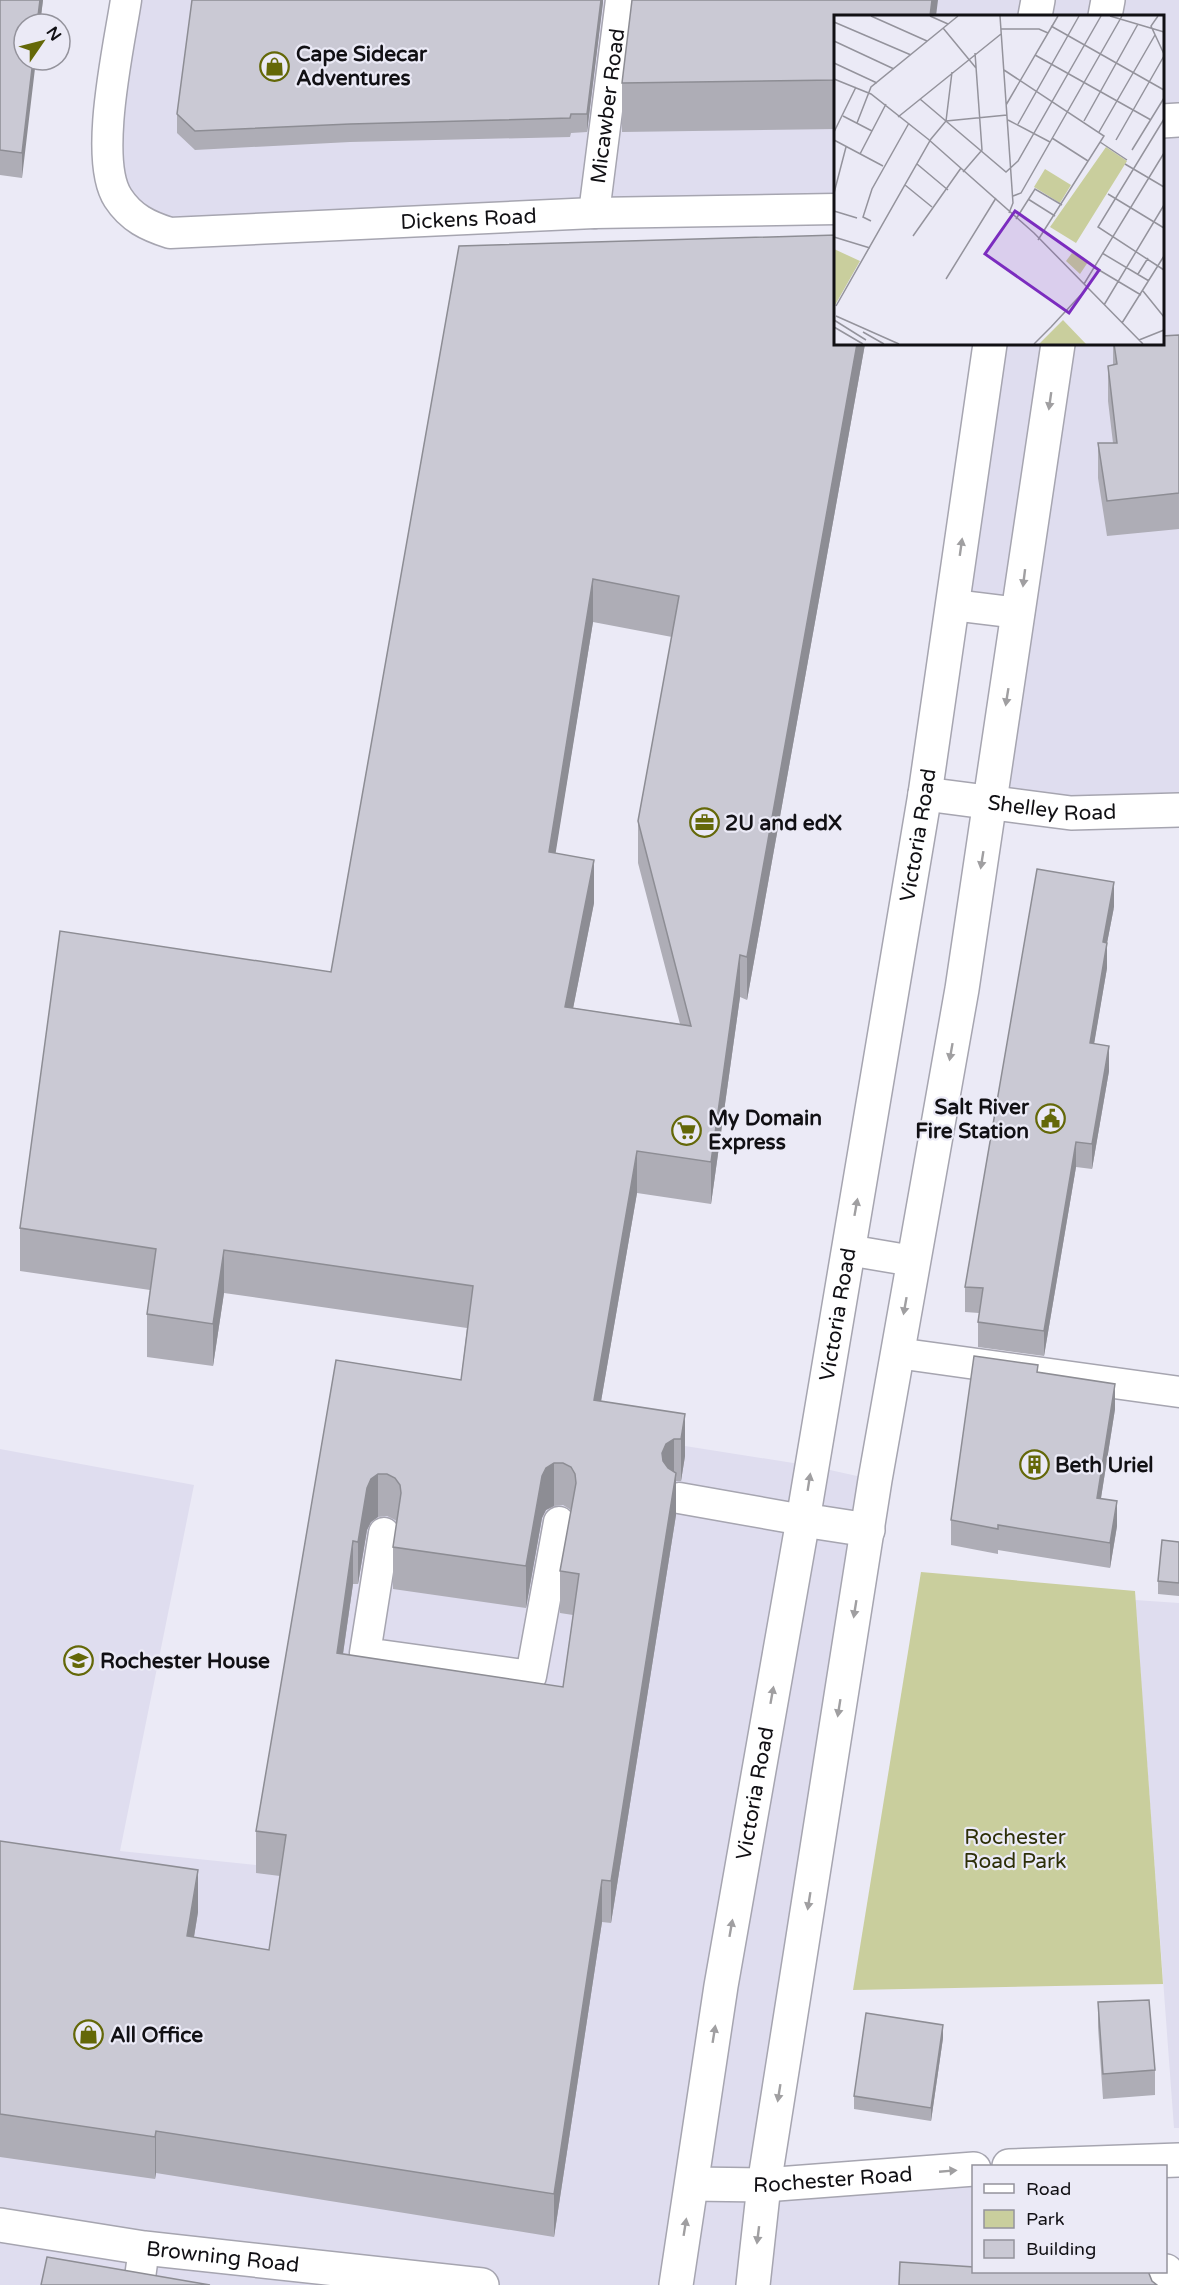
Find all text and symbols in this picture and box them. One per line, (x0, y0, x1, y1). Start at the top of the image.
north arrow (12, 12, 72, 72)
inset map (834, 15, 1164, 345)
text: N (42, 23, 65, 45)
street label: Micawber Road (586, 27, 630, 185)
place label: Cape Sidecar Adventures (296, 42, 428, 91)
shop icon: Cape Sidecar Adventures (259, 50, 291, 82)
street label: Dickens Road (400, 204, 537, 235)
one-way arrow (1045, 392, 1054, 411)
one-way arrow (957, 537, 966, 556)
one-way arrow (1019, 569, 1028, 588)
one-way arrow (1002, 687, 1011, 706)
street label: Victoria Road (895, 767, 942, 904)
street label: Shelley Road (986, 790, 1117, 826)
office icon: 2U and edX (688, 807, 720, 839)
place label: 2U and edX (725, 811, 842, 836)
one-way arrow (977, 850, 986, 869)
one-way arrow (946, 1043, 955, 1062)
place label: Salt River Fire Station (915, 1095, 1030, 1144)
public building icon: Salt River Fire Station (1034, 1103, 1066, 1135)
place label: My Domain Express (708, 1106, 822, 1155)
supermarket icon: My Domain Express (671, 1114, 703, 1146)
one-way arrow (852, 1197, 861, 1216)
street label: Victoria Road (815, 1246, 862, 1383)
one-way arrow (901, 1297, 910, 1316)
building icon: Beth Uriel (1018, 1449, 1050, 1481)
place label: Beth Uriel (1055, 1453, 1154, 1478)
one-way arrow (805, 1472, 814, 1491)
one-way arrow (850, 1599, 859, 1618)
school or university icon: Rochester House (63, 1645, 95, 1677)
place label: Rochester House (100, 1649, 270, 1674)
one-way arrow (768, 1685, 777, 1704)
one-way arrow (835, 1699, 844, 1718)
street label: Victoria Road (731, 1725, 779, 1862)
park label: Rochester Road Park (963, 1825, 1067, 1874)
one-way arrow (805, 1891, 814, 1910)
one-way arrow (727, 1918, 736, 1937)
shop icon: All Office (73, 2019, 105, 2051)
place label: All Office (110, 2023, 203, 2048)
one-way arrow (709, 2025, 718, 2044)
one-way arrow (775, 2084, 784, 2103)
street label: Rochester Road (753, 2162, 913, 2198)
legend (972, 2165, 1167, 2273)
one-way arrow (938, 2166, 957, 2176)
text: Road (1026, 2178, 1071, 2200)
text: Park (1026, 2208, 1065, 2230)
one-way arrow (681, 2218, 690, 2237)
one-way arrow (753, 2226, 763, 2245)
street label: Browning Road (145, 2236, 300, 2278)
text: Building (1026, 2238, 1096, 2260)

